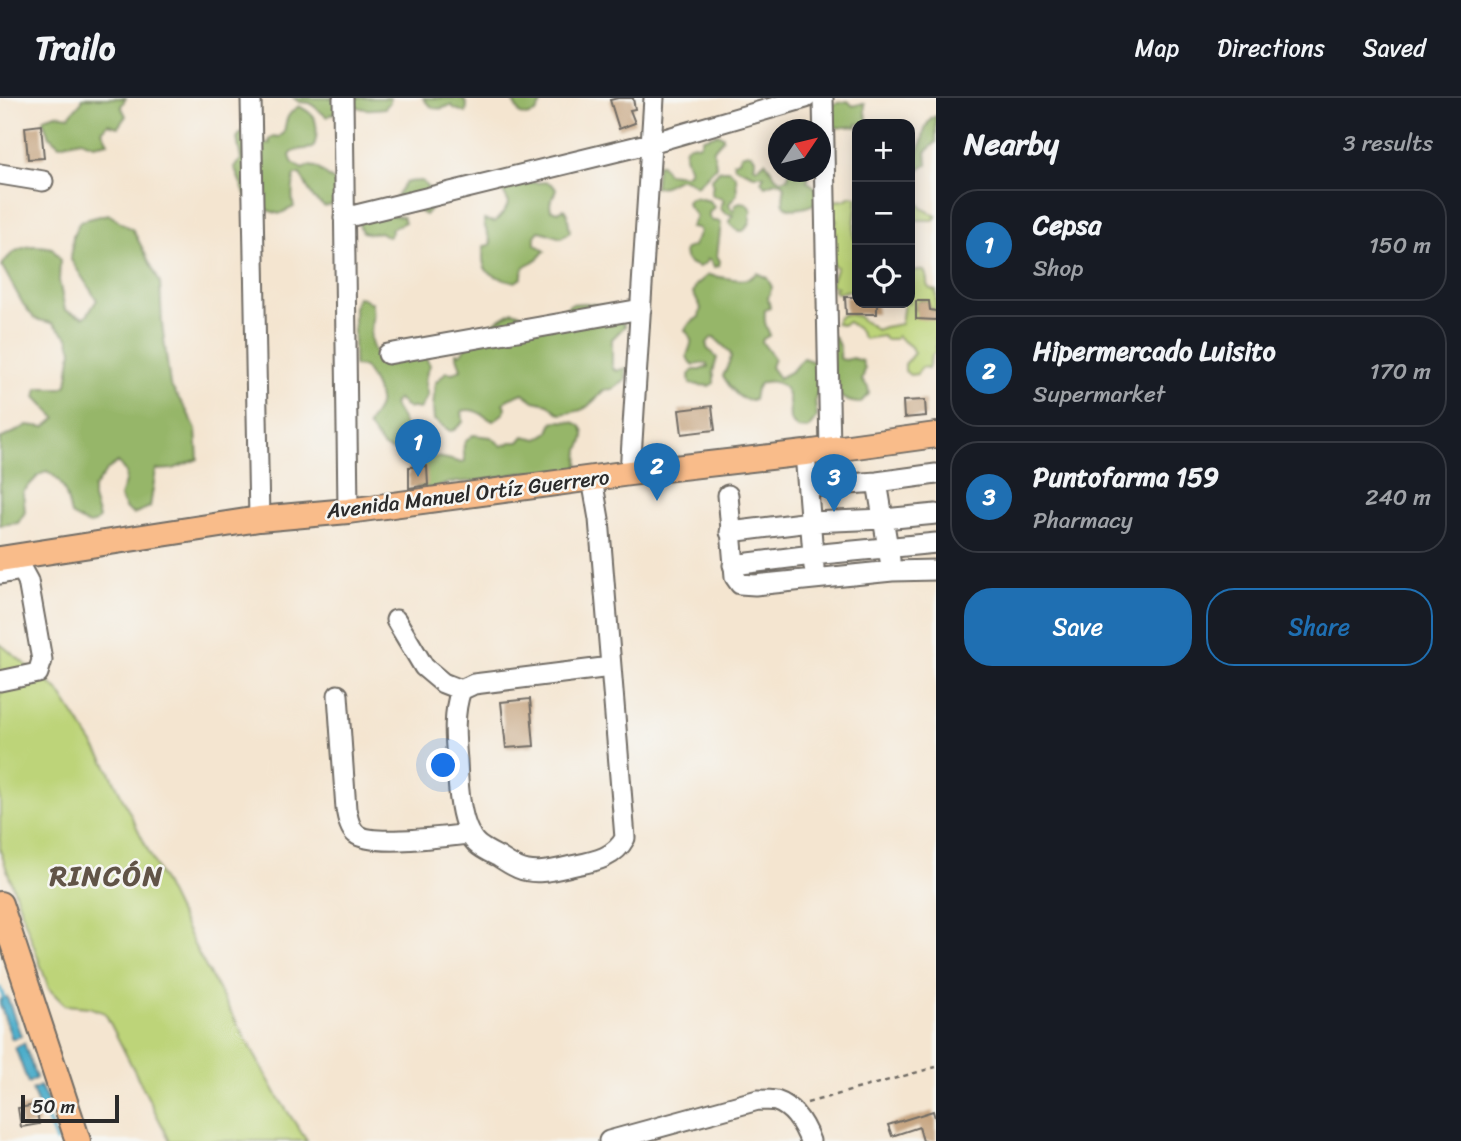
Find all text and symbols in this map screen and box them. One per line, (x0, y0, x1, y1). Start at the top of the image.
text: Trailo (35, 19, 115, 77)
text: Map (1135, 27, 1179, 69)
text: Directions (1217, 27, 1325, 69)
text: Saved (1363, 27, 1426, 69)
text: Nearby (964, 117, 1059, 171)
north arrow (768, 119, 831, 182)
map controls (852, 119, 915, 308)
button: + (852, 119, 915, 182)
text: 3 results (1343, 123, 1433, 164)
button: − (852, 182, 915, 245)
text: Cepsa (1033, 202, 1101, 248)
text: 1 (984, 225, 994, 266)
text: 150 m (1369, 225, 1431, 266)
button: locate (852, 245, 915, 308)
text: Shop (1033, 248, 1083, 289)
text: Hipermercado Luisito (1033, 328, 1276, 374)
text: 2 (982, 351, 996, 392)
text: 170 m (1370, 351, 1431, 392)
text: Supermarket (1033, 374, 1165, 415)
pin: 1 (395, 419, 441, 477)
pin: 2 (634, 443, 680, 501)
pin: 3 (811, 454, 857, 512)
text: Puntofarma 159 (1033, 454, 1219, 500)
street label: Avenida Manuel Ortíz Guerrero (323, 458, 612, 530)
text: 3 (983, 477, 995, 518)
text: 240 m (1365, 477, 1431, 518)
text: Pharmacy (1033, 500, 1133, 541)
button: Save (964, 588, 1192, 666)
button: Share (1206, 588, 1433, 666)
your location (426, 748, 460, 782)
district label: RINCÓN (49, 851, 164, 900)
text: 50 m (32, 1090, 75, 1123)
scale bar (21, 1092, 119, 1124)

